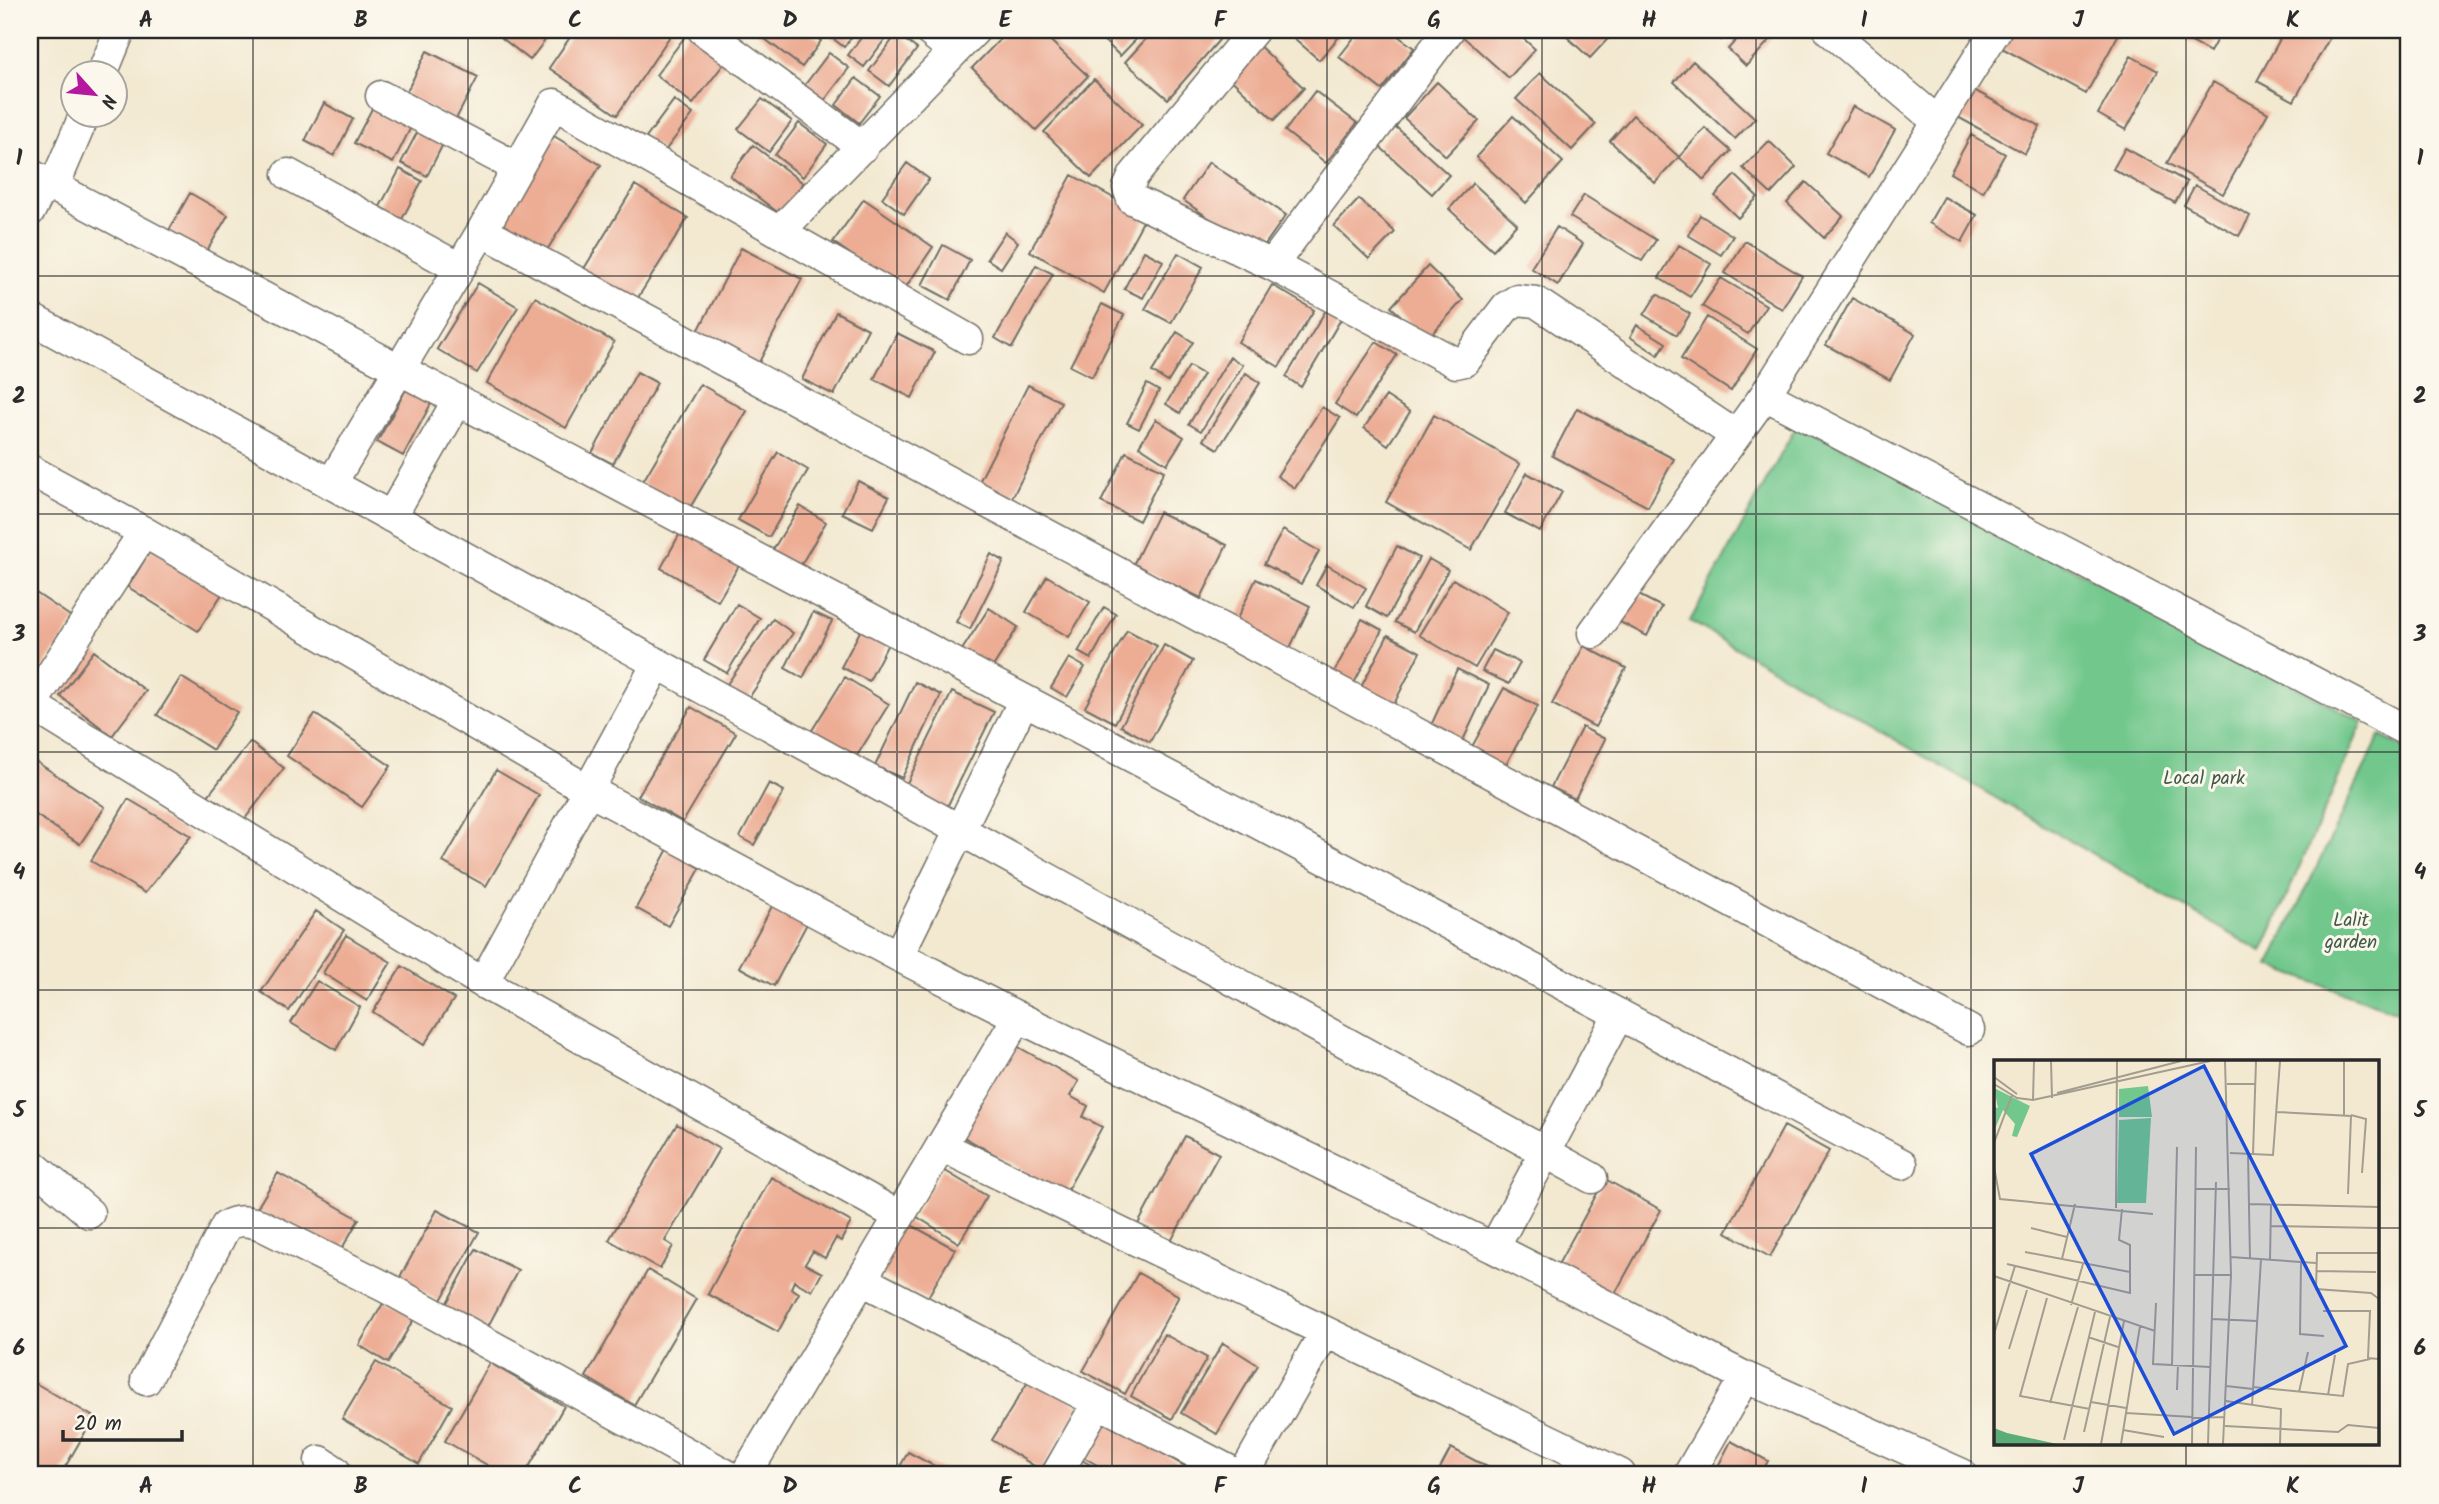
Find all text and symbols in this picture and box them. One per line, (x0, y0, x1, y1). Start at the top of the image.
text: A (139, 3, 153, 39)
text: B (354, 3, 368, 39)
text: C (568, 3, 582, 39)
text: D (782, 3, 798, 39)
text: E (999, 3, 1013, 39)
text: F (1214, 3, 1228, 39)
text: G (1427, 3, 1441, 39)
text: H (1642, 3, 1657, 39)
text: I (1860, 3, 1868, 39)
text: J (2072, 3, 2084, 39)
text: K (2286, 3, 2300, 39)
north arrow (60, 60, 130, 130)
text: N (91, 89, 123, 113)
text: 1 (16, 141, 23, 177)
text: 1 (2417, 141, 2424, 177)
text: 2 (12, 379, 26, 415)
text: 2 (2413, 379, 2427, 415)
text: 3 (12, 617, 26, 653)
text: 3 (2413, 617, 2427, 653)
park label: Local park (2163, 764, 2245, 794)
text: 4 (13, 855, 26, 891)
text: 4 (2414, 855, 2427, 891)
park label: Lalit garden (2324, 906, 2377, 958)
inset map (1994, 1060, 2380, 1444)
text: 5 (12, 1093, 27, 1129)
text: 5 (2413, 1093, 2428, 1129)
text: 6 (13, 1331, 25, 1367)
text: 6 (2414, 1331, 2426, 1367)
scale bar (63, 1399, 182, 1443)
text: 20 m (74, 1408, 122, 1441)
text: A (139, 1469, 153, 1504)
text: B (354, 1469, 368, 1504)
text: C (568, 1469, 582, 1504)
text: D (782, 1469, 798, 1504)
text: E (999, 1469, 1013, 1504)
text: F (1214, 1469, 1228, 1504)
text: G (1427, 1469, 1441, 1504)
text: H (1642, 1469, 1657, 1504)
text: I (1860, 1469, 1868, 1504)
text: J (2072, 1469, 2084, 1504)
text: K (2286, 1469, 2300, 1504)

